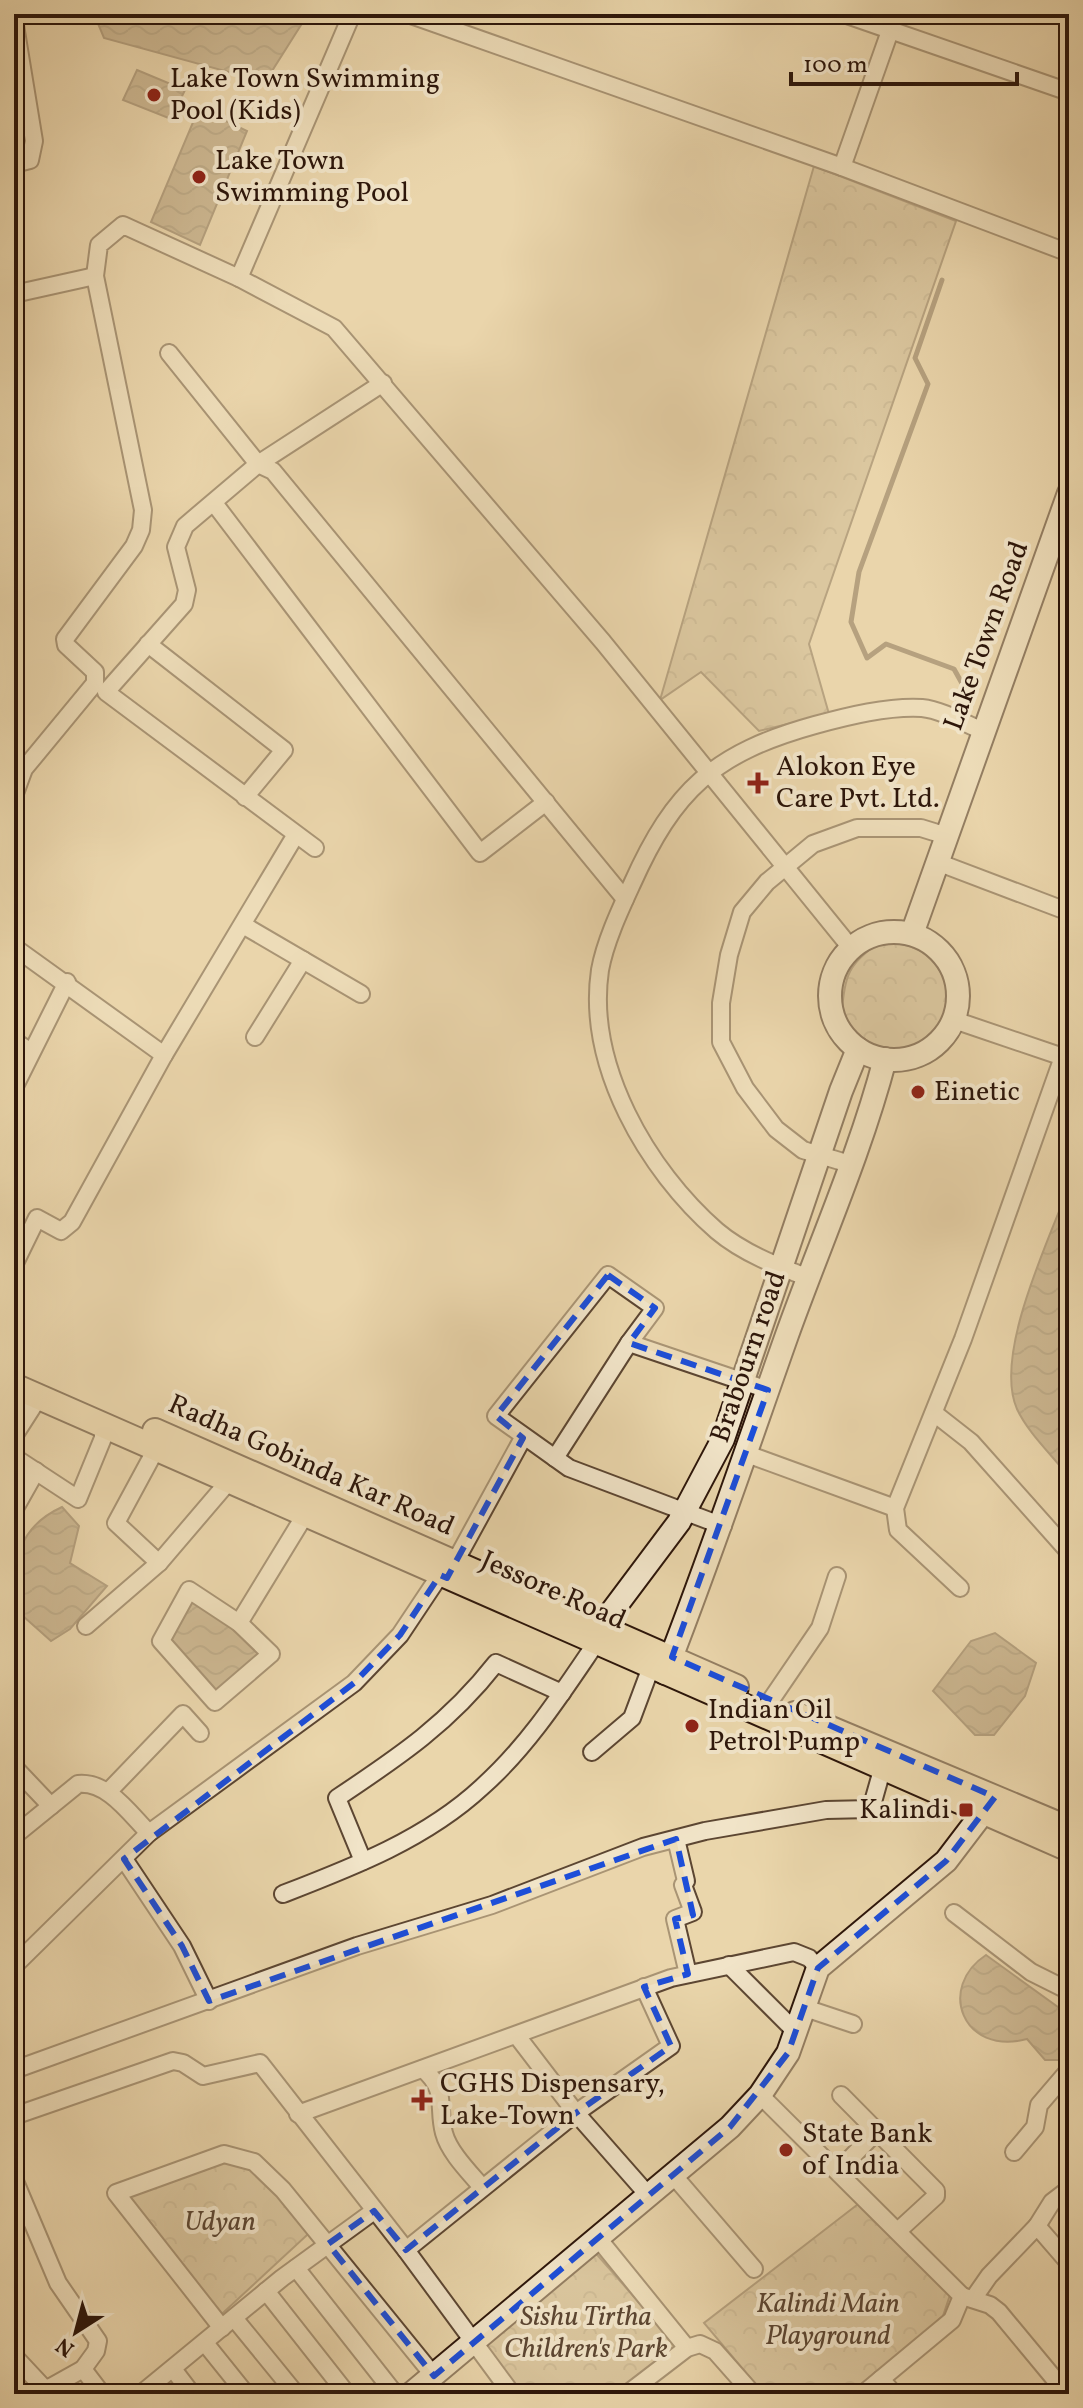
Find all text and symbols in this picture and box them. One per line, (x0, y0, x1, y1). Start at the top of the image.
scale bar (791, 36, 1017, 86)
text: 100 m (803, 49, 868, 83)
place label: Lake Town Swimming Pool (Kids) (170, 60, 440, 131)
marker: Lake Town Swimming Pool (Kids) (145, 86, 163, 104)
place label: Lake Town Swimming Pool (215, 142, 409, 213)
marker: Lake Town Swimming Pool (190, 168, 208, 186)
street label: Lake Town Road (935, 536, 1039, 736)
place label: Alokon Eye Care Pvt. Ltd. (776, 748, 940, 819)
marker: Alokon Eye Care Pvt. Ltd. (747, 772, 769, 794)
place label: Einetic (934, 1073, 1020, 1112)
marker: Einetic (909, 1083, 927, 1101)
street label: Brabourn road (701, 1266, 797, 1448)
street label: Radha Gobinda Kar Road (162, 1385, 460, 1547)
street label: Jessore Road (474, 1542, 632, 1640)
place label: Indian Oil Petrol Pump (708, 1691, 860, 1762)
marker: Indian Oil Petrol Pump (683, 1717, 701, 1735)
place label: Kalindi (859, 1791, 950, 1830)
marker: Kalindi (957, 1801, 975, 1819)
place label: CGHS Dispensary, Lake-Town (440, 2065, 665, 2136)
marker: CGHS Dispensary, Lake-Town (411, 2089, 433, 2111)
place label: State Bank of India (802, 2115, 933, 2186)
marker: State Bank of India (777, 2141, 795, 2159)
park label: Udyan (184, 2203, 256, 2242)
park label: Kalindi Main Playground (756, 2285, 900, 2356)
north arrow (36, 2292, 116, 2372)
park label: Sishu Tirtha Children's Park (504, 2298, 668, 2369)
text: N (50, 2329, 81, 2363)

